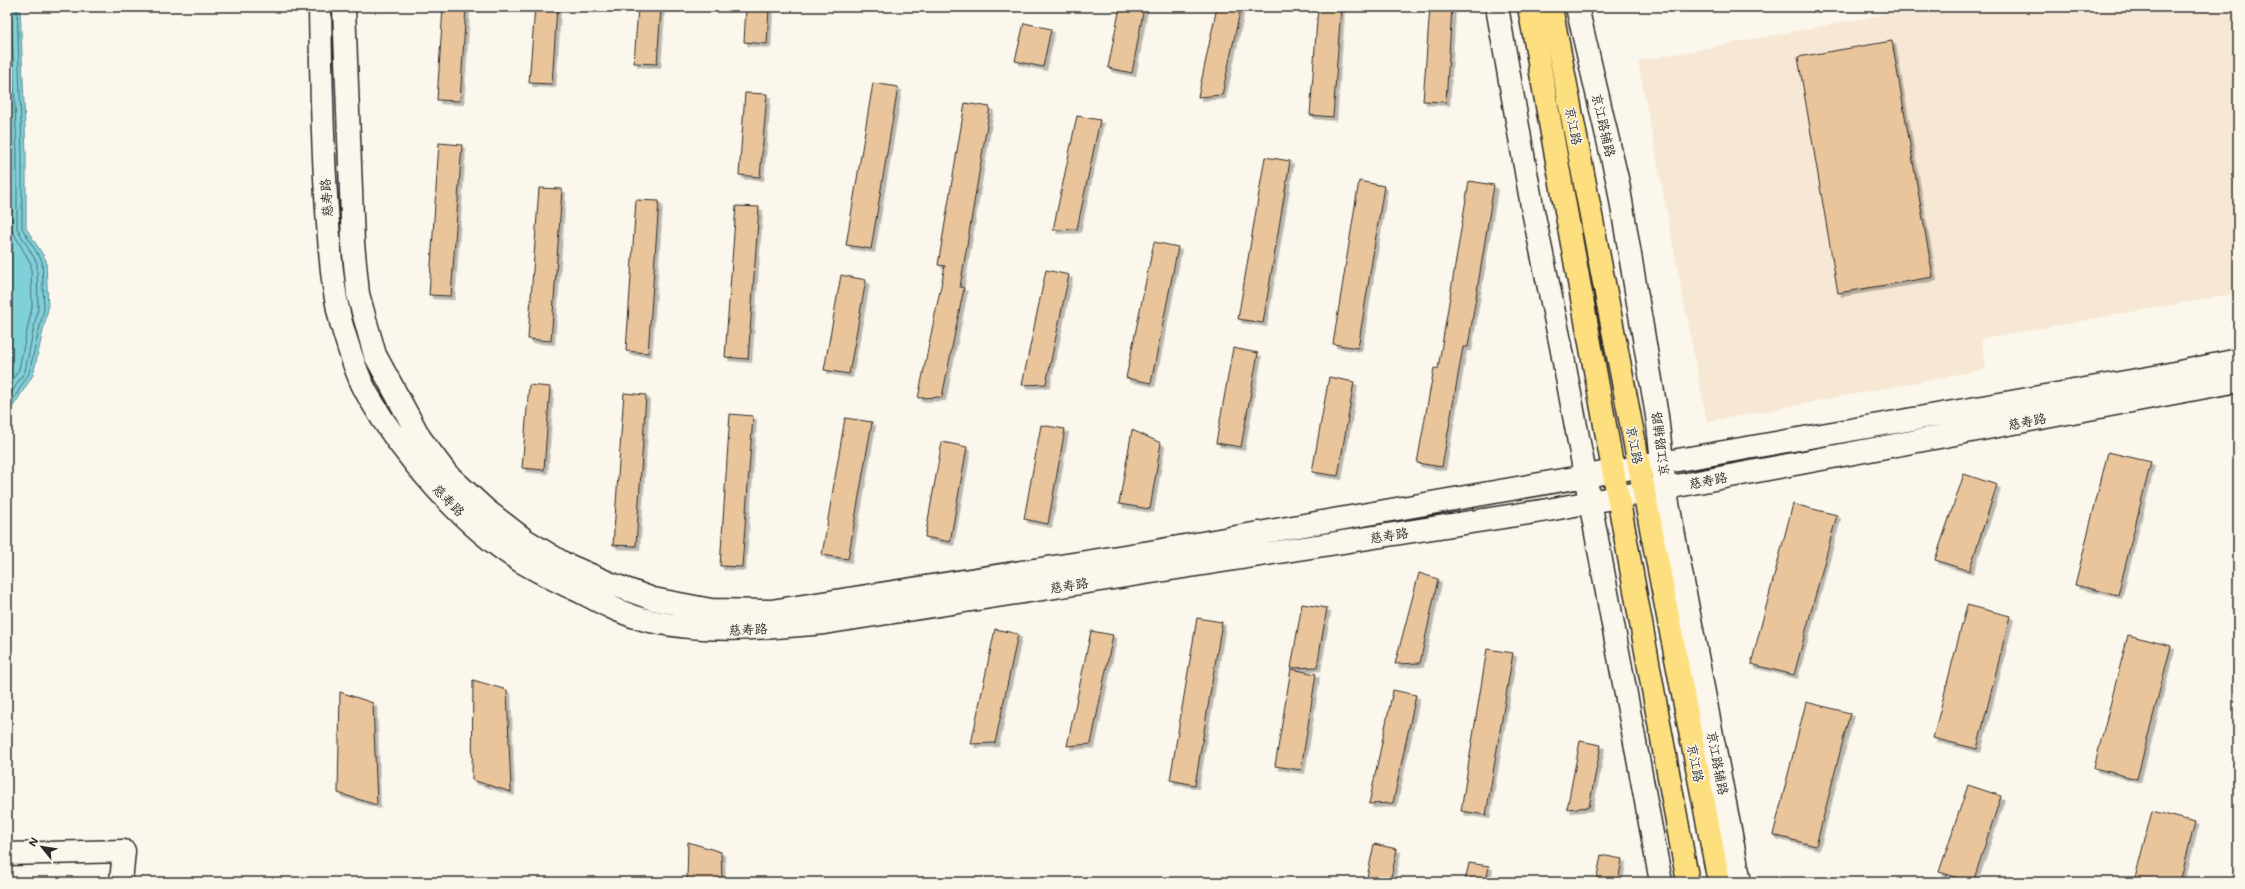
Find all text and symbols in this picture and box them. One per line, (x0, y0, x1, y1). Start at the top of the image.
street label: 京江路辅路 (1589, 91, 1620, 158)
street label: 京江路 (1562, 105, 1587, 147)
street label: 慈寿路 (316, 178, 335, 218)
street label: 慈寿路 (2006, 408, 2048, 433)
street label: 京江路辅路 (1647, 411, 1672, 477)
street label: 京江路 (1623, 424, 1648, 466)
street label: 慈寿路 (1687, 467, 1729, 492)
street label: 慈寿路 (430, 480, 469, 519)
street label: 慈寿路 (1368, 523, 1410, 546)
street label: 慈寿路 (1048, 573, 1090, 596)
street label: 慈寿路 (728, 619, 768, 638)
street label: 京江路辅路 (1704, 729, 1733, 796)
street label: 京江路 (1684, 742, 1709, 784)
north arrow (22, 827, 62, 867)
text: N (24, 834, 41, 849)

